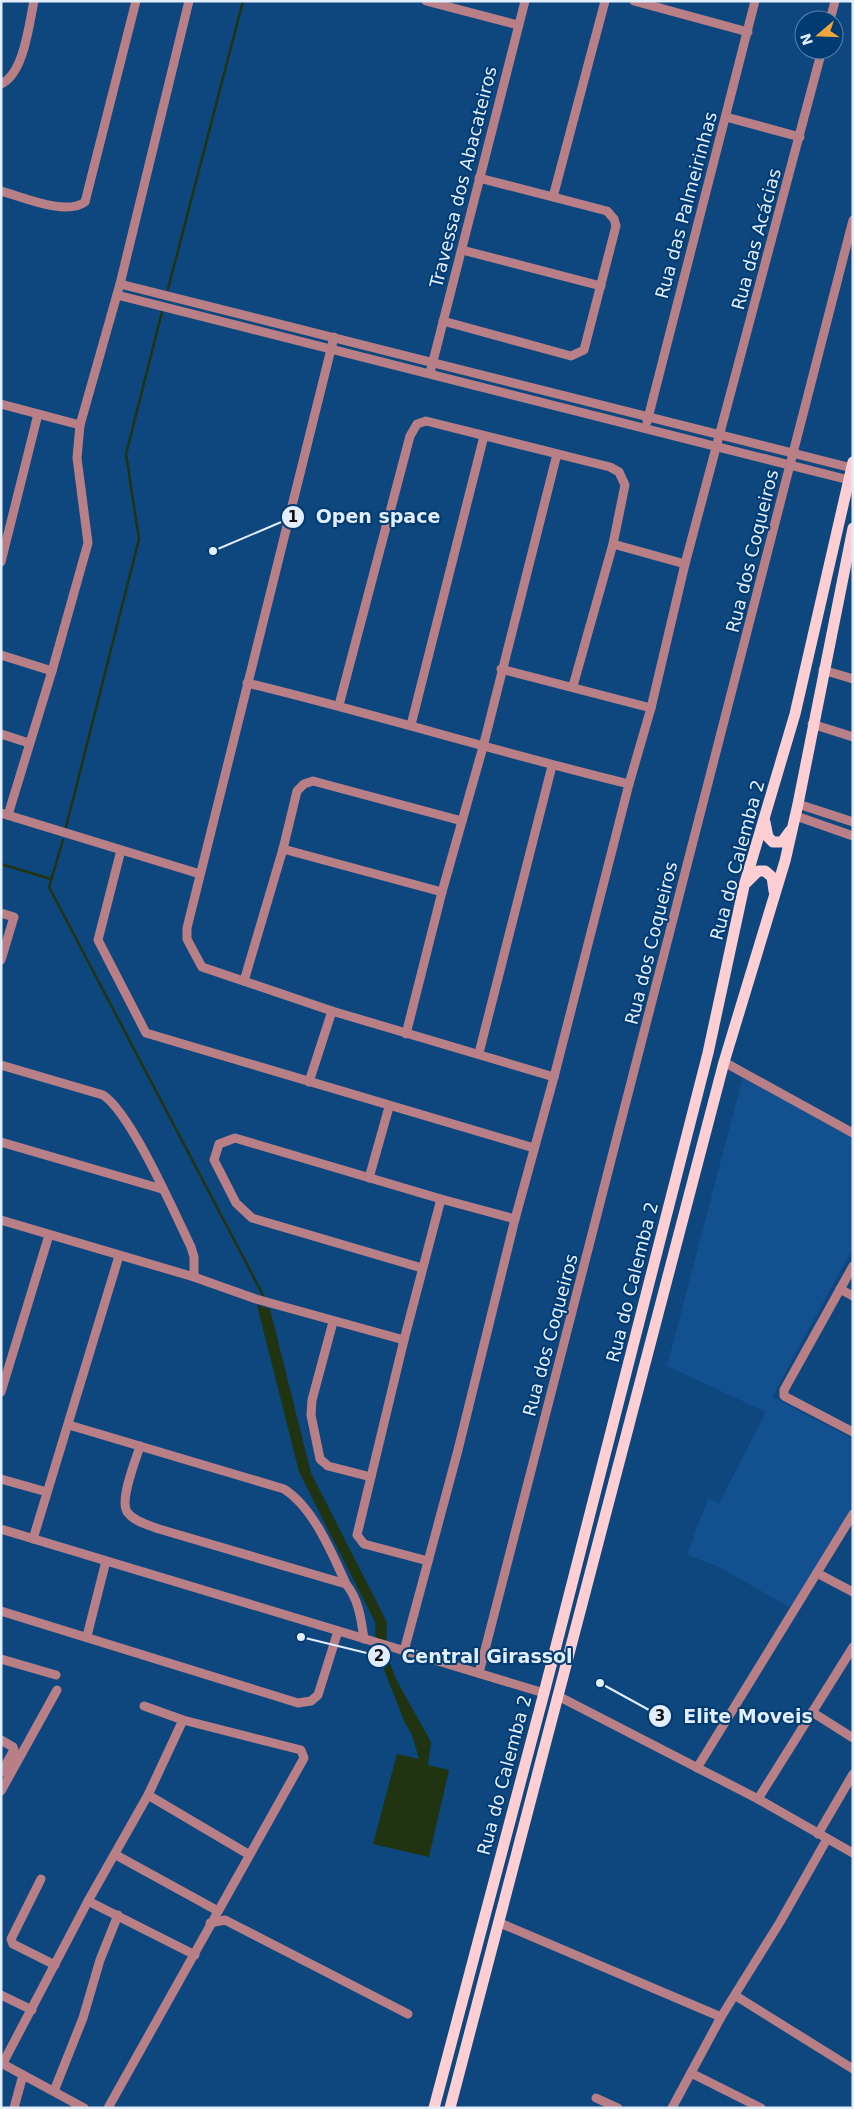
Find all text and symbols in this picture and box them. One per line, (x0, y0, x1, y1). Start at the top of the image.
north arrow (794, 10, 844, 60)
text: N (797, 31, 816, 47)
street label: Travessa dos Abacateiros (425, 64, 501, 291)
street label: Rua das Palmeirinhas (651, 109, 721, 301)
street label: Rua das Acácias (727, 166, 785, 312)
street label: Rua dos Coqueiros (722, 467, 782, 635)
callout: Open space (280, 500, 450, 534)
text: Open space (316, 505, 440, 527)
text: 1 (288, 508, 298, 526)
street label: Rua do Calemba 2 (706, 778, 768, 942)
street label: Rua dos Coqueiros (621, 859, 681, 1027)
street label: Rua do Calemba 2 (602, 1199, 662, 1365)
street label: Rua dos Coqueiros (518, 1251, 582, 1419)
callout: Central Girassol (366, 1639, 582, 1673)
text: Central Girassol (401, 1645, 573, 1667)
text: 2 (374, 1647, 384, 1665)
street label: Rua do Calemba 2 (473, 1693, 535, 1857)
callout: Elite Moveis (648, 1699, 823, 1733)
text: Elite Moveis (683, 1705, 813, 1727)
text: 3 (655, 1707, 665, 1725)

